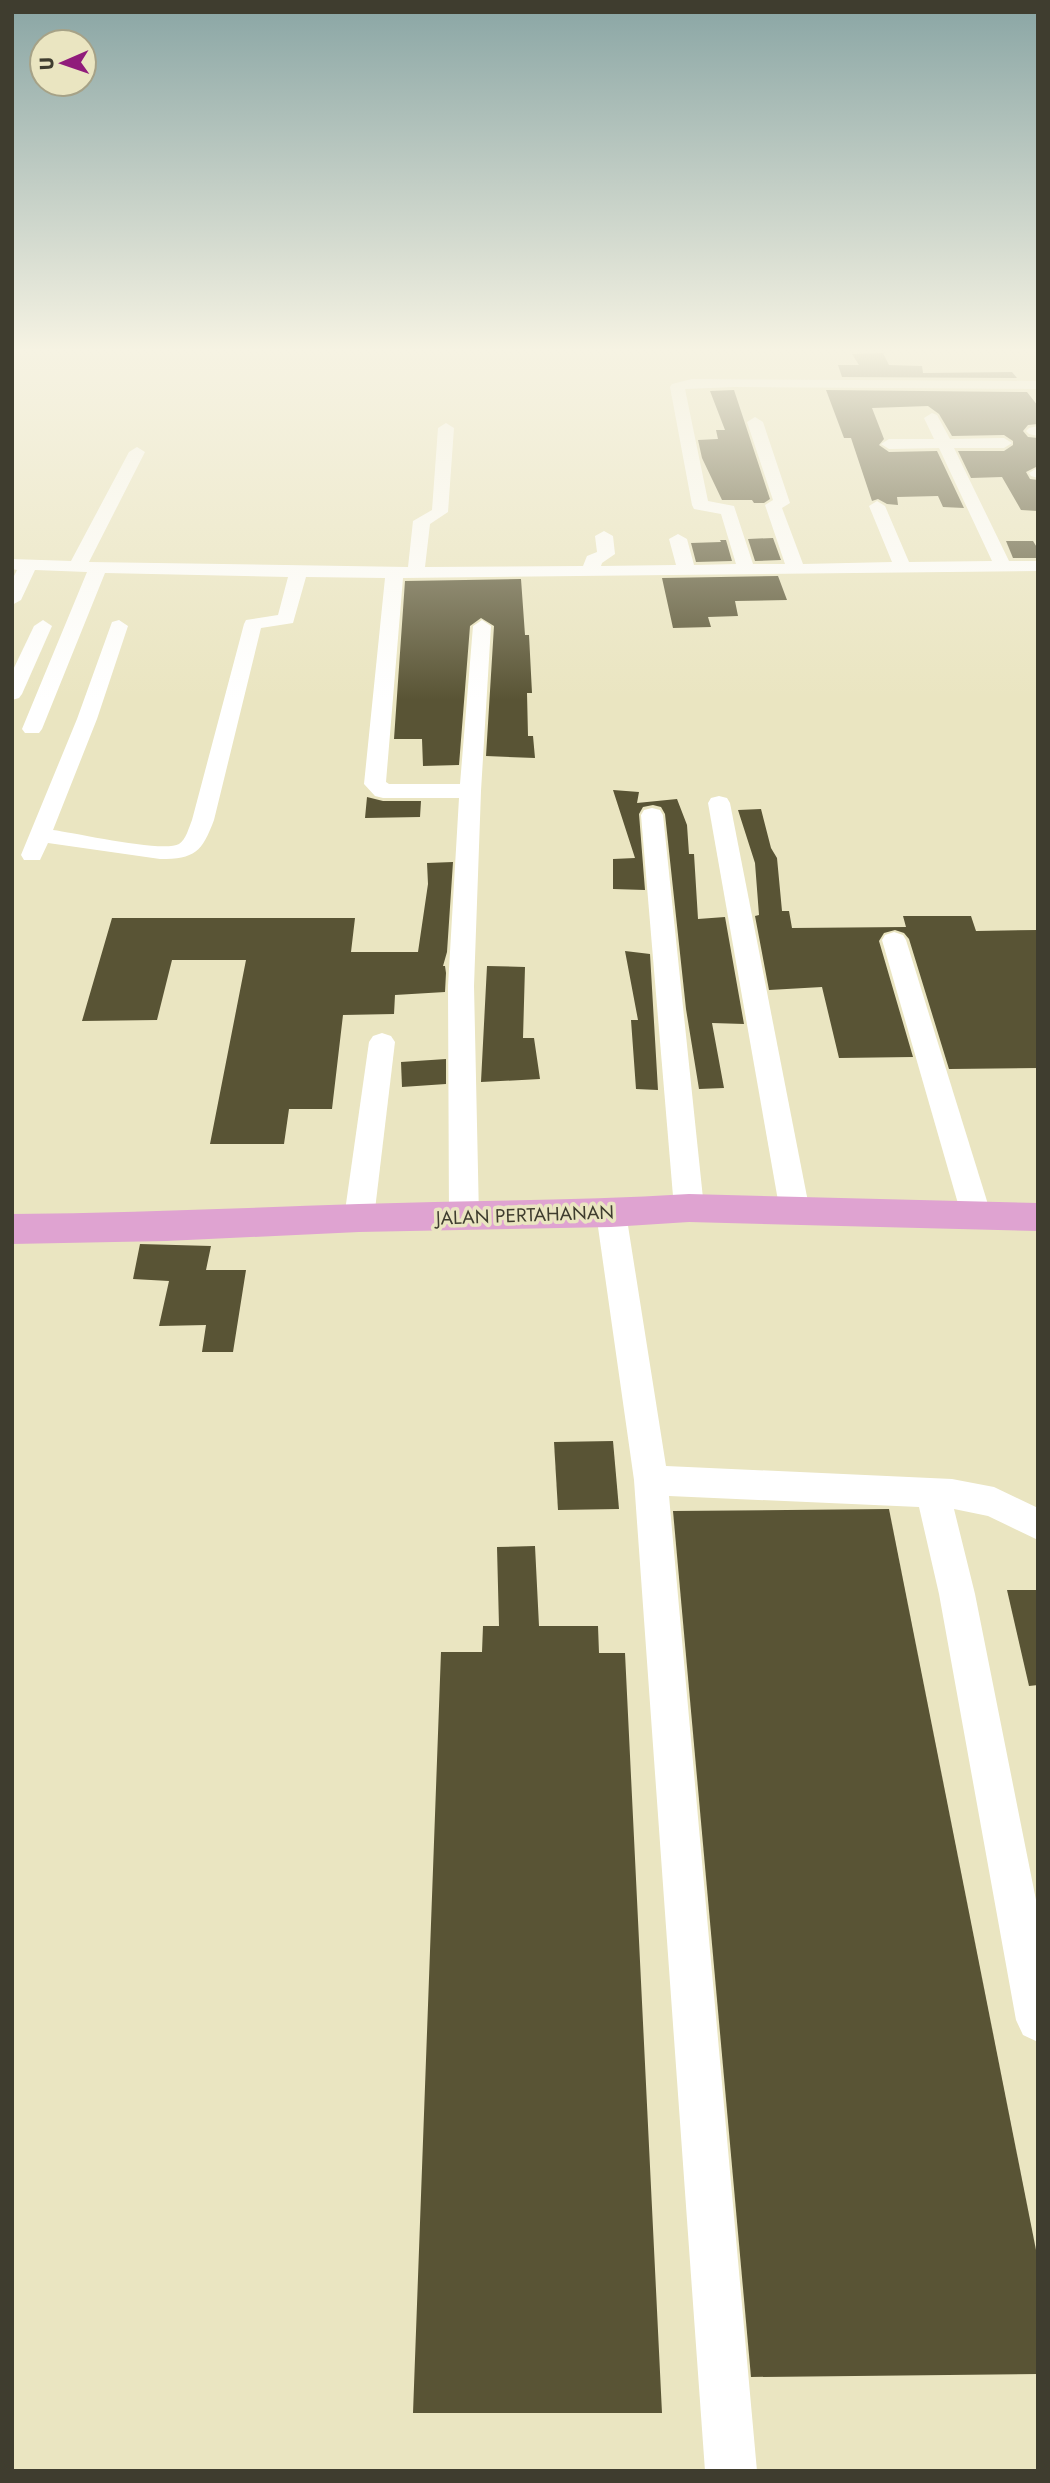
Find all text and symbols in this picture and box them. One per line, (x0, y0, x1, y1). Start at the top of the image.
north arrow (28, 28, 98, 98)
text: U (33, 56, 60, 71)
street label: JALAN PERTAHANAN (432, 1198, 615, 1232)

